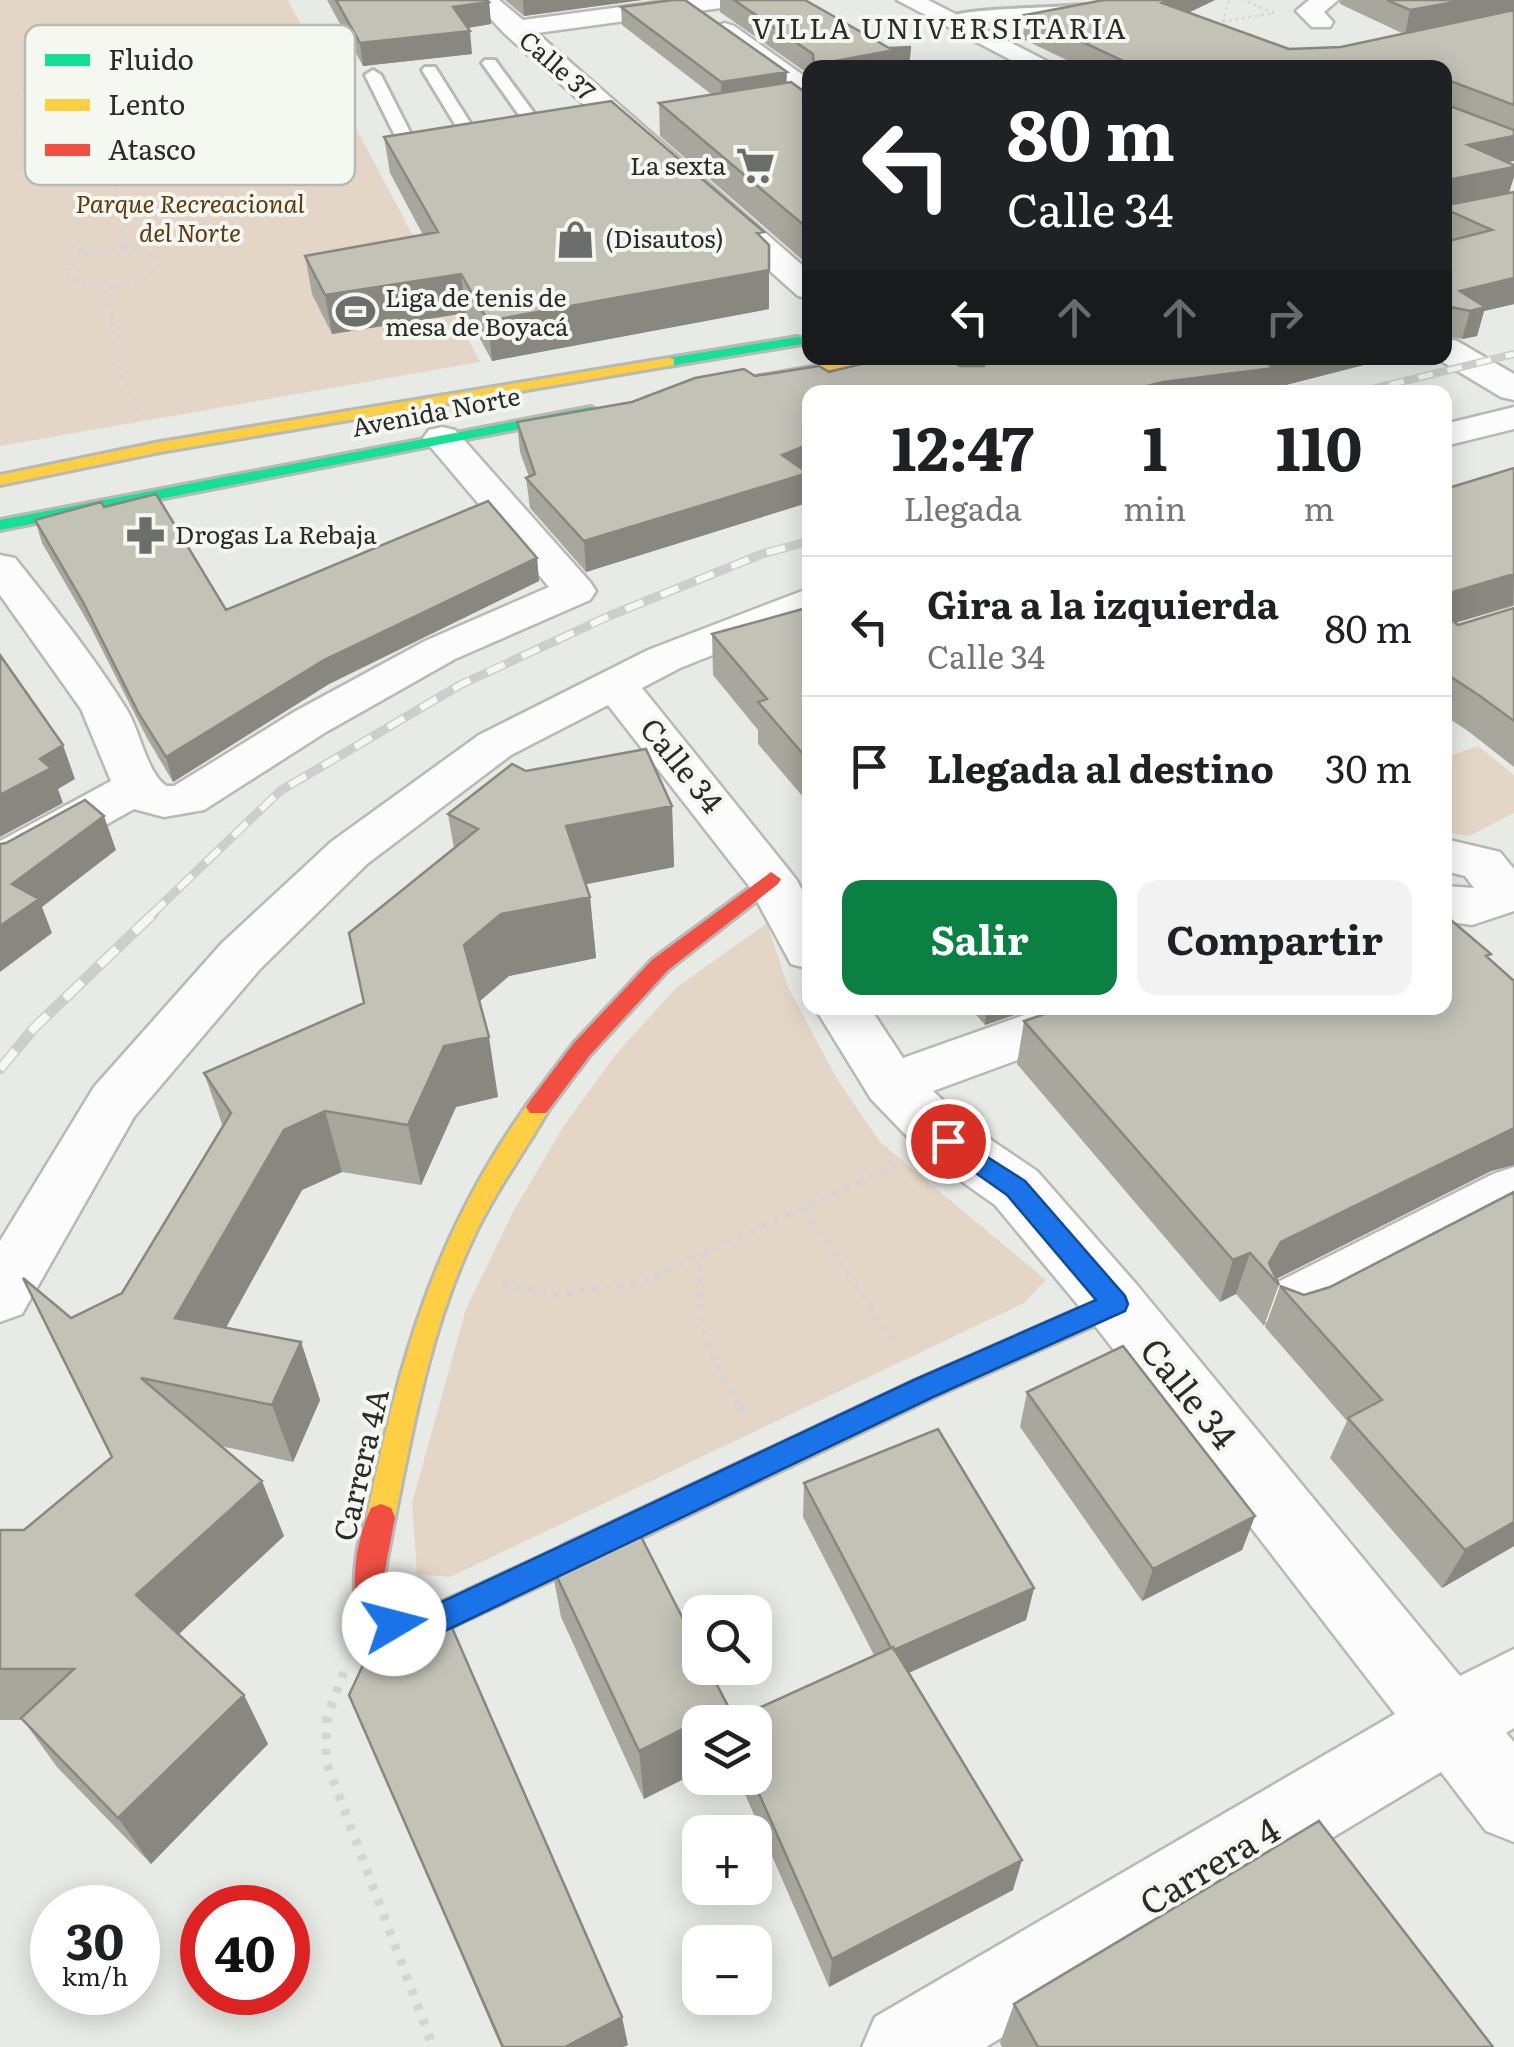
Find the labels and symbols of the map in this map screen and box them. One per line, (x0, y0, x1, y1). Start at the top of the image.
district label: VILLA UNIVERSITARIA (752, 6, 1128, 48)
street label: Calle 37 (512, 21, 605, 109)
legend (25, 25, 355, 185)
text: Fluido (108, 37, 194, 79)
text: Lento (108, 82, 185, 124)
text: Atasco (108, 127, 196, 169)
supermarket icon: La sexta (735, 145, 777, 187)
place label: La sexta (630, 146, 727, 183)
park label: Parque Recreacional del Norte (75, 184, 306, 250)
shop icon: (Disautos) (554, 218, 596, 260)
place label: (Disautos) (605, 219, 724, 256)
place label: Liga de tenis de mesa de Boyacá (385, 278, 569, 344)
sports icon: Liga de tenis de mesa de Boyacá (334, 291, 376, 333)
street label: Avenida Norte (349, 376, 523, 445)
pharmacy icon: Drogas La Rebaja (124, 514, 166, 556)
place label: Drogas La Rebaja (175, 515, 377, 552)
street label: Calle 34 (631, 707, 735, 821)
pin (906, 1099, 991, 1184)
street label: Calle 34 (1129, 1325, 1251, 1459)
street label: Carrera 4A (320, 1384, 398, 1545)
position arrow (342, 1572, 446, 1676)
street label: Carrera 4 (1129, 1802, 1288, 1927)
speed limit sign: 40 (180, 1885, 310, 2015)

